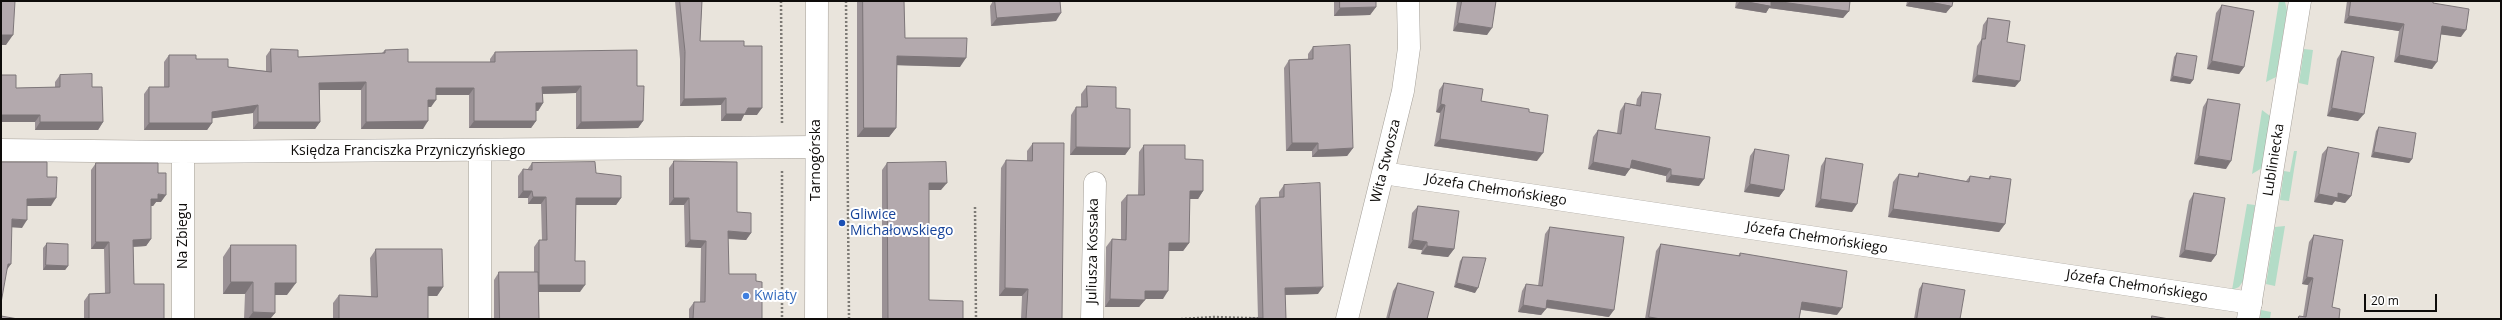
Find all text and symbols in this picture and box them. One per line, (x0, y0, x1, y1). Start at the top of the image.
street label: Wita Stwosza (1367, 117, 1405, 205)
street label: Tarnogórska (808, 119, 824, 201)
street label: Lubliniecka (2260, 122, 2288, 198)
street label: Księdza Franciszka Przyniczyńskiego (291, 143, 525, 159)
street label: Józefa Chełmońskiego (1424, 171, 1568, 209)
street label: Juliusza Kossaka (1084, 198, 1102, 304)
street label: Na Zbiegu (175, 203, 191, 269)
place label: Gliwice Michałowskiego (850, 207, 953, 240)
marker: Gliwice Michałowskiego (837, 218, 847, 228)
street label: Józefa Chełmońskiego (1745, 219, 1889, 257)
street label: Józefa Chełmońskiego (2065, 267, 2209, 305)
scale bar (2366, 286, 2439, 312)
place label: Kwiaty (754, 288, 797, 304)
marker: Kwiaty (741, 291, 751, 301)
text: 20 m (2371, 292, 2399, 309)

